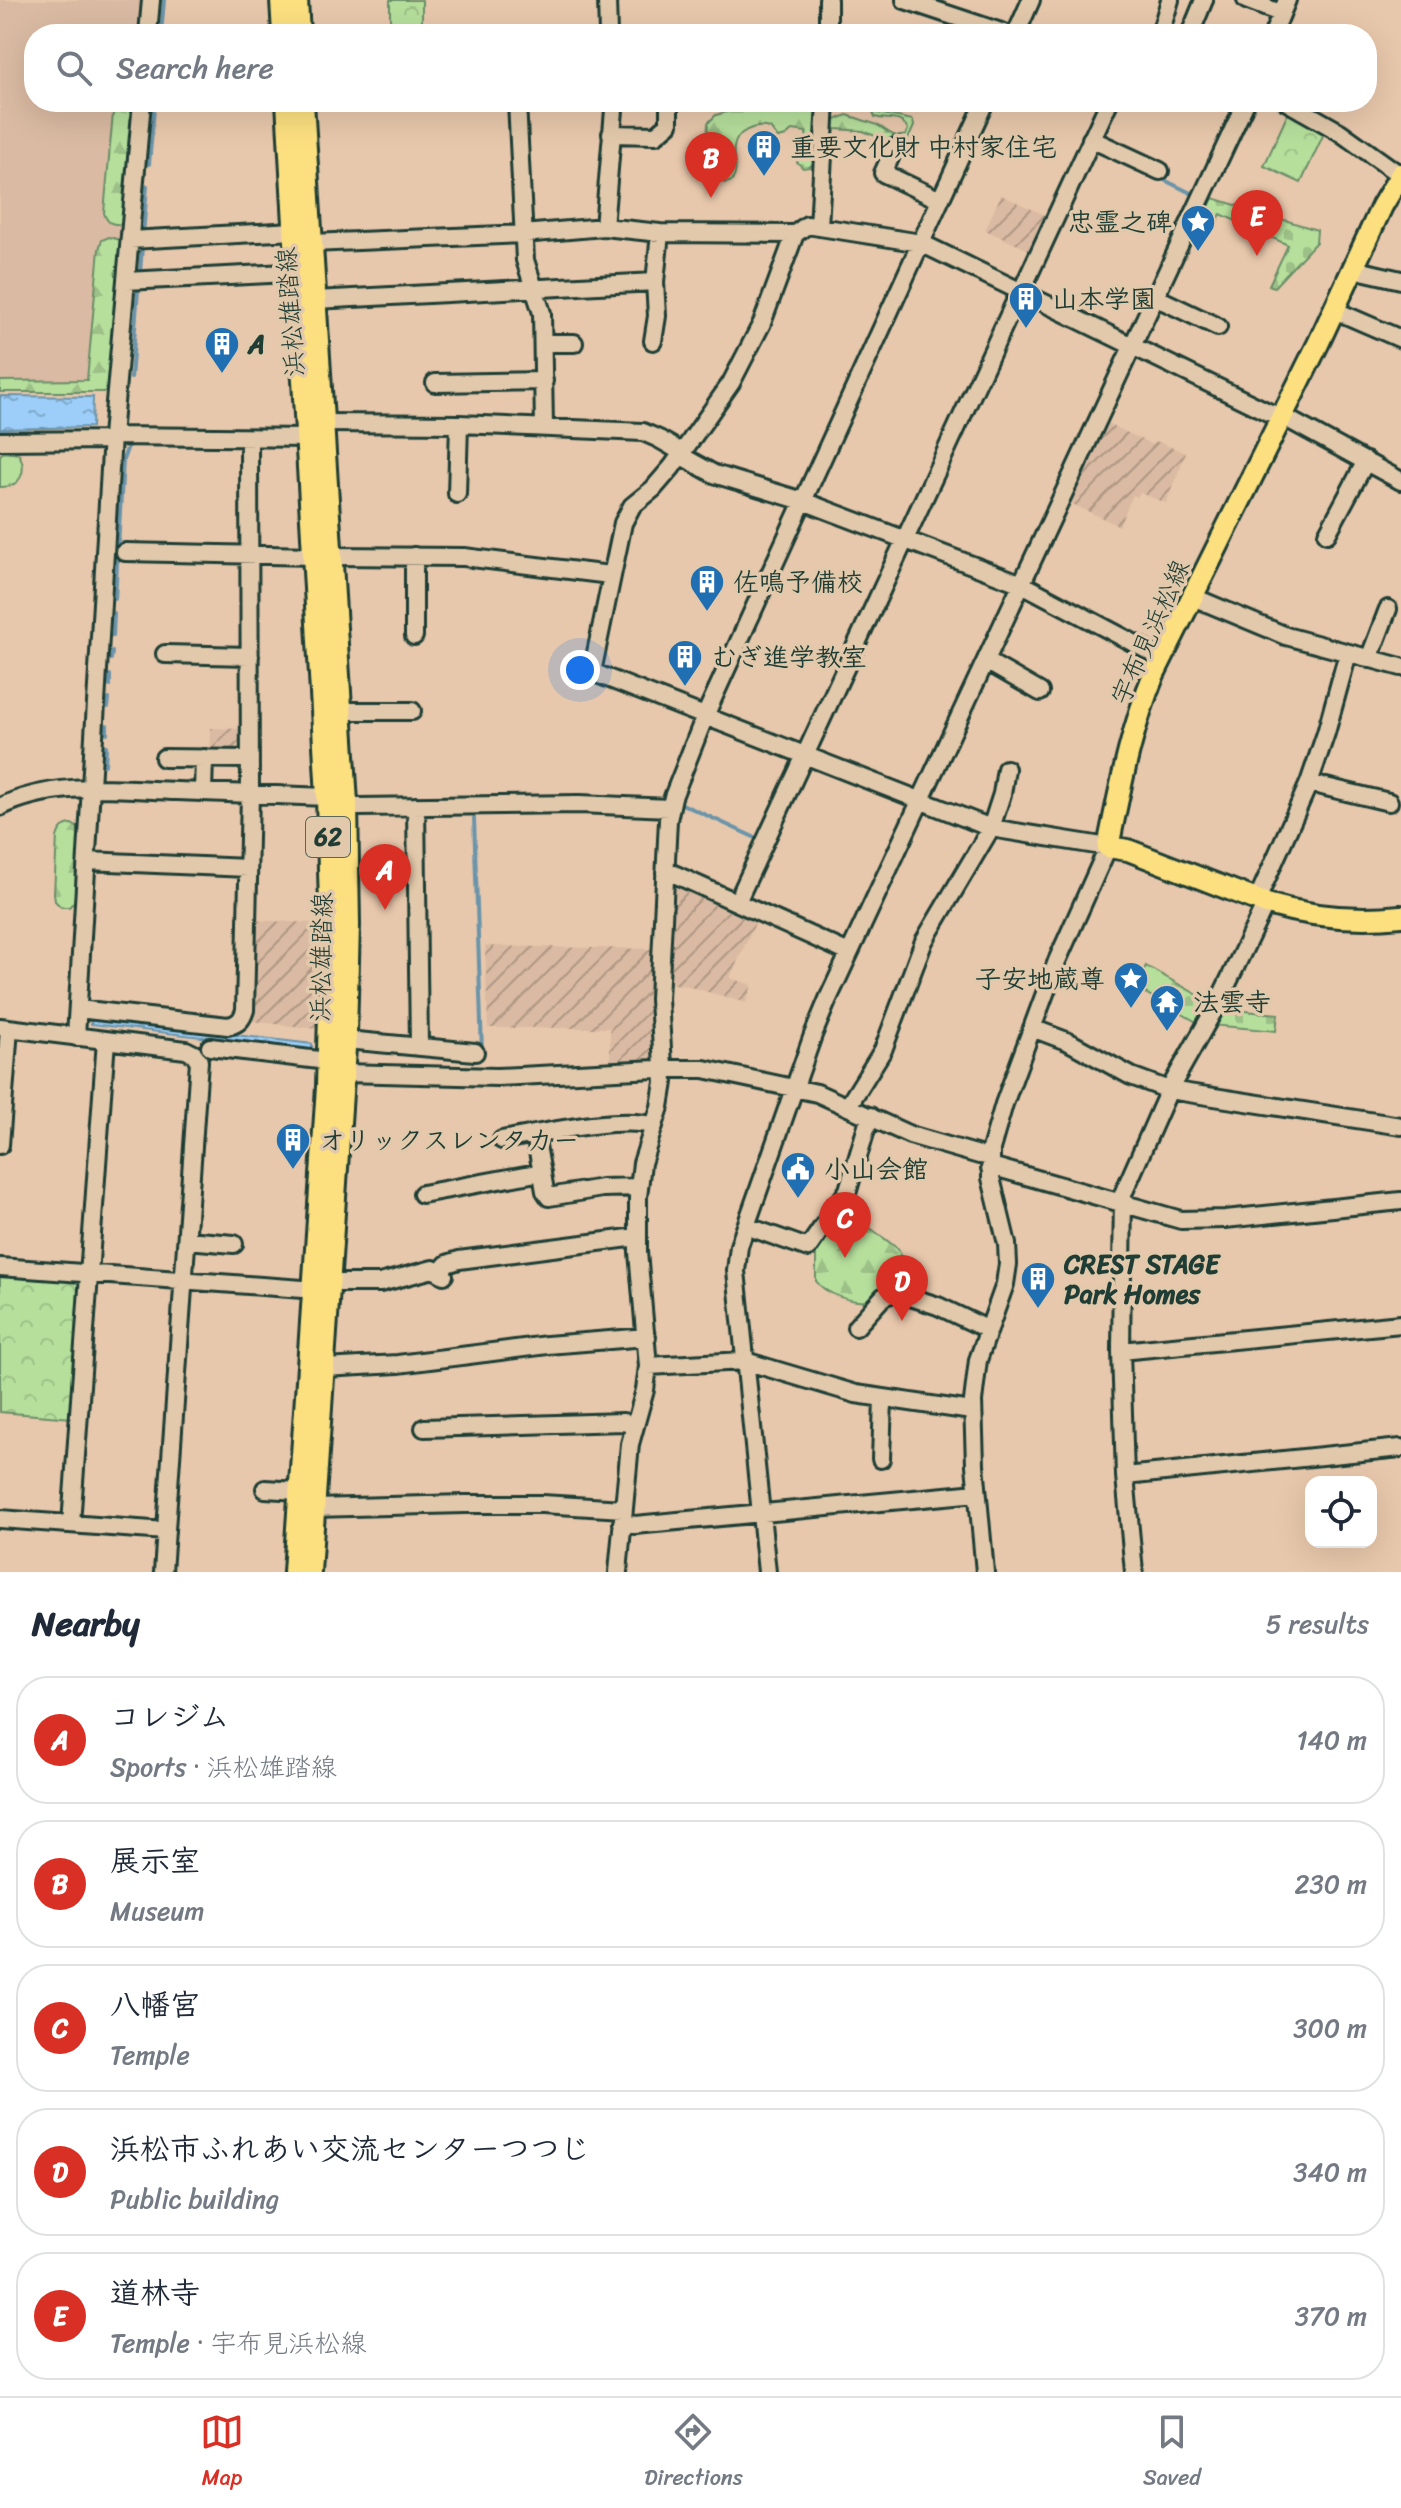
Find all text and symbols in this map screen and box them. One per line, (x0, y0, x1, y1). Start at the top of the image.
search box (24, 24, 1377, 112)
text: Search here (116, 41, 274, 95)
icon: search (52, 46, 96, 90)
place label: 重要文化財 中村家住宅 (790, 124, 1057, 170)
building icon: 重要文化財 中村家住宅 (745, 128, 783, 178)
pin: B (685, 132, 737, 198)
pin: E (1231, 190, 1283, 256)
place label: 忠霊之碑 (1068, 199, 1172, 245)
place icon: 忠霊之碑 (1179, 203, 1217, 253)
street label: 浜松雄踏線 (263, 246, 317, 378)
place label: 山本学園 (1052, 276, 1156, 322)
building icon: 山本学園 (1007, 280, 1045, 330)
place label: A (247, 321, 265, 367)
building icon: A (203, 325, 241, 375)
street label: 宇布見浜松線 (1097, 551, 1203, 713)
place label: 佐鳴予備校 (733, 559, 863, 605)
building icon: 佐鳴予備校 (688, 563, 726, 613)
place label: むぎ進学教室 (711, 634, 867, 680)
building icon: むぎ進学教室 (666, 638, 704, 688)
your location (560, 650, 600, 690)
road number: 62 (306, 817, 350, 857)
pin: A (359, 844, 411, 910)
street label: 浜松雄踏線 (297, 892, 345, 1022)
place label: 子安地蔵尊 (975, 956, 1105, 1002)
place icon: 子安地蔵尊 (1112, 960, 1150, 1010)
place label: 法雲寺 (1193, 979, 1271, 1025)
temple icon: 法雲寺 (1148, 983, 1186, 1033)
place label: オリックスレンタカー (319, 1117, 579, 1163)
building icon: オリックスレンタカー (274, 1121, 312, 1171)
place label: 小山会館 (824, 1146, 928, 1192)
public building icon: 小山会館 (779, 1150, 817, 1200)
pin: C (819, 1192, 871, 1258)
place label: CREST STAGE Park Homes (1063, 1241, 1222, 1317)
pin: D (876, 1255, 928, 1321)
building icon: CREST STAGE Park Homes (1019, 1260, 1057, 1310)
map controls (1305, 1476, 1377, 1548)
button: locate (1305, 1476, 1377, 1548)
text: Nearby (32, 1594, 140, 1654)
text: 5 results (1266, 1601, 1369, 1647)
text: コレジム (110, 1690, 229, 1744)
text: A (51, 1717, 69, 1763)
text: 140 m (1296, 1717, 1367, 1763)
text: Sports · 浜松雄踏線 (110, 1744, 337, 1790)
text: 展示室 (110, 1834, 200, 1888)
text: B (52, 1861, 68, 1907)
text: 230 m (1295, 1861, 1367, 1907)
text: Museum (110, 1888, 204, 1934)
text: 八幡宮 (110, 1978, 200, 2032)
text: C (52, 2005, 68, 2051)
text: 300 m (1293, 2005, 1367, 2051)
text: Temple (110, 2032, 190, 2078)
text: 浜松市ふれあい交流センターつつじ (110, 2122, 590, 2176)
text: D (52, 2149, 68, 2195)
text: 340 m (1293, 2149, 1367, 2195)
text: Public building (110, 2176, 279, 2222)
text: 道林寺 (110, 2266, 200, 2320)
text: E (53, 2293, 67, 2339)
text: 370 m (1295, 2293, 1367, 2339)
text: Temple · 宇布見浜松線 (110, 2320, 366, 2366)
tab: Map (200, 2410, 244, 2497)
tab: Directions (644, 2410, 743, 2497)
tab: Saved (1143, 2410, 1201, 2497)

